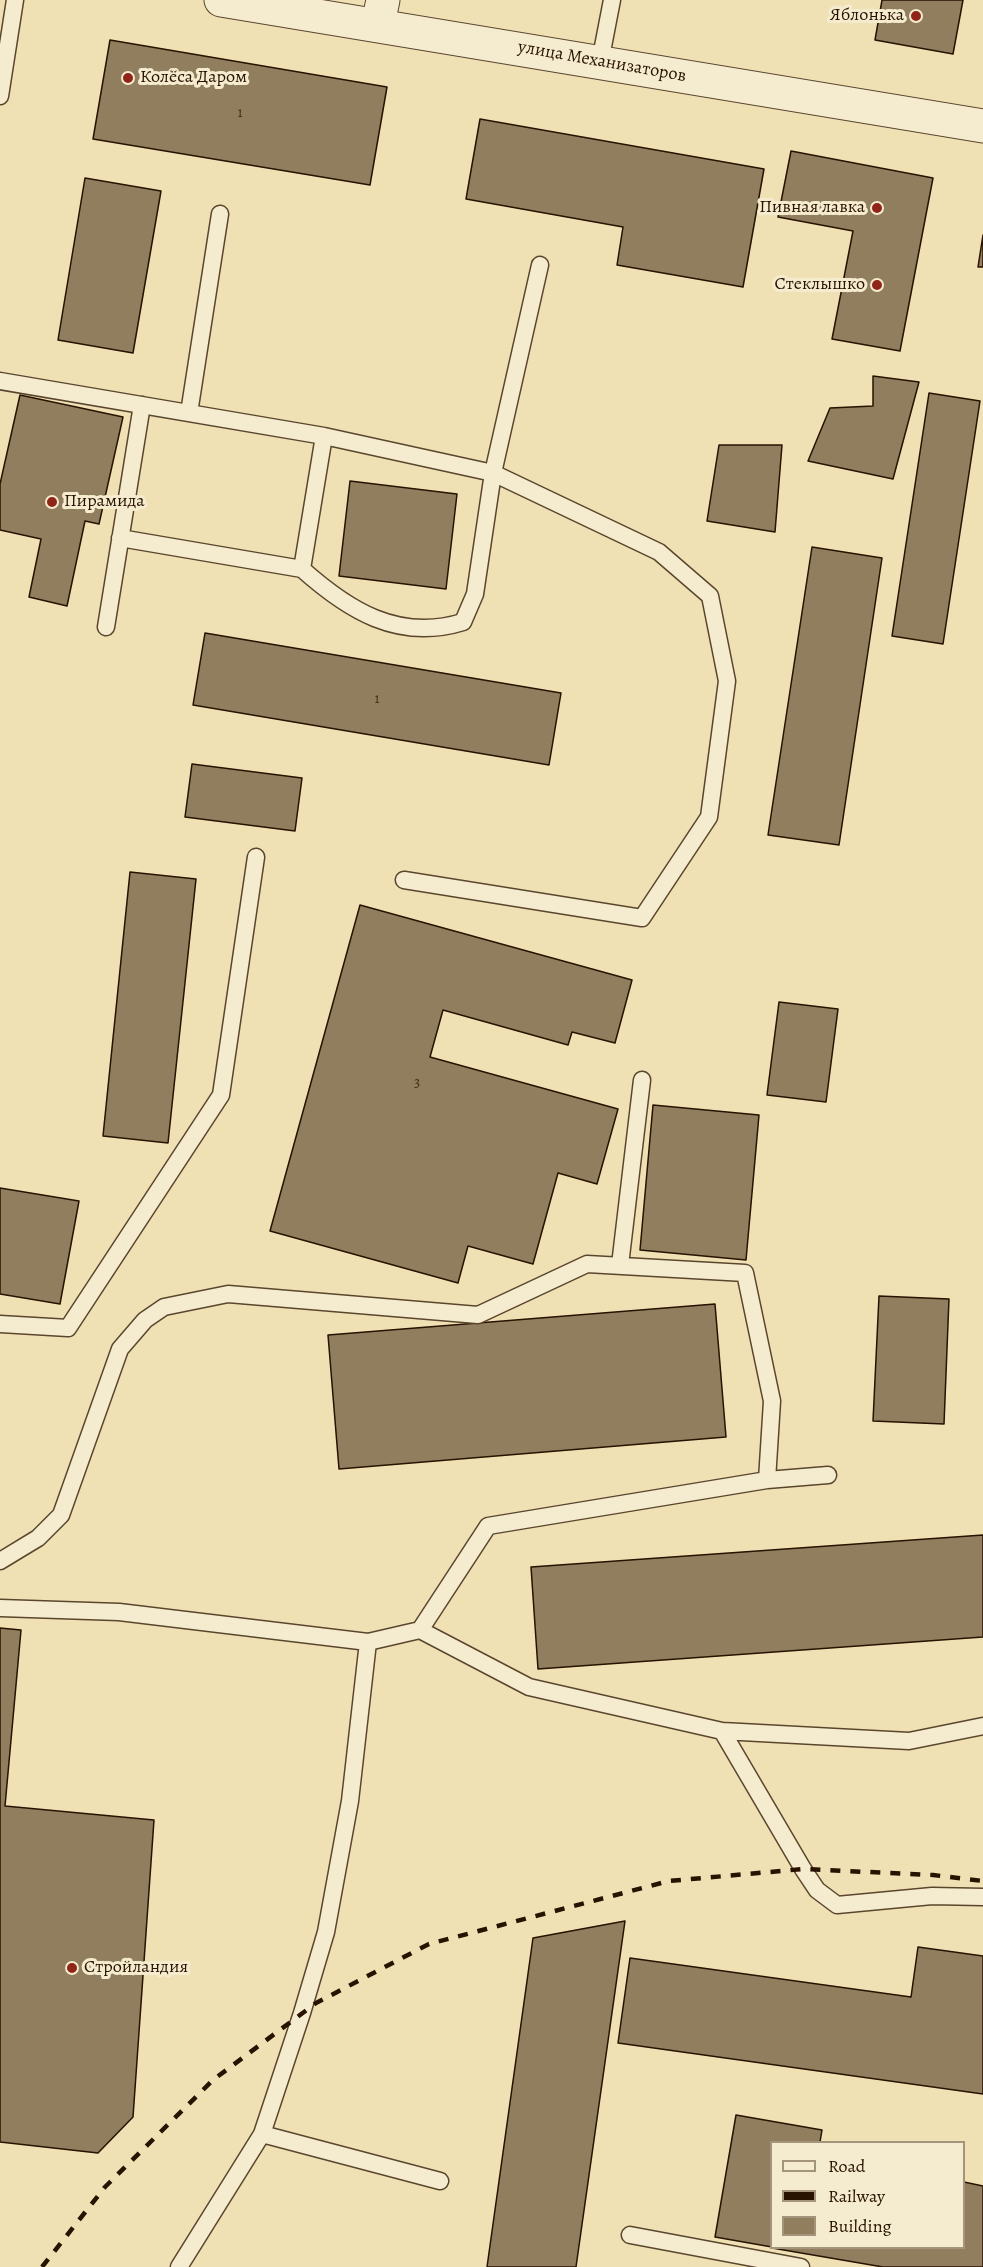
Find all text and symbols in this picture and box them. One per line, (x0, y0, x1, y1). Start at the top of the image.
place label: Яблонька (830, 5, 904, 27)
marker: Яблонька (909, 9, 923, 23)
street label: улица Механизаторов (516, 37, 688, 87)
place label: Колёса Даром (140, 67, 247, 89)
marker: Колёса Даром (121, 71, 135, 85)
house number: 1 (237, 104, 243, 122)
place label: Пивная лавка (759, 197, 865, 219)
marker: Пивная лавка (870, 201, 884, 215)
place label: Стеклышко (774, 274, 865, 296)
marker: Стеклышко (870, 278, 884, 292)
place label: Пирамида (64, 491, 145, 513)
marker: Пирамида (45, 495, 59, 509)
house number: 1 (374, 690, 380, 708)
house number: 3 (414, 1074, 420, 1092)
place label: Стройландия (84, 1957, 188, 1979)
marker: Стройландия (65, 1961, 79, 1975)
legend (770, 2141, 965, 2249)
text: Road (828, 2154, 865, 2178)
text: Railway (828, 2184, 885, 2208)
text: Building (828, 2214, 892, 2238)

